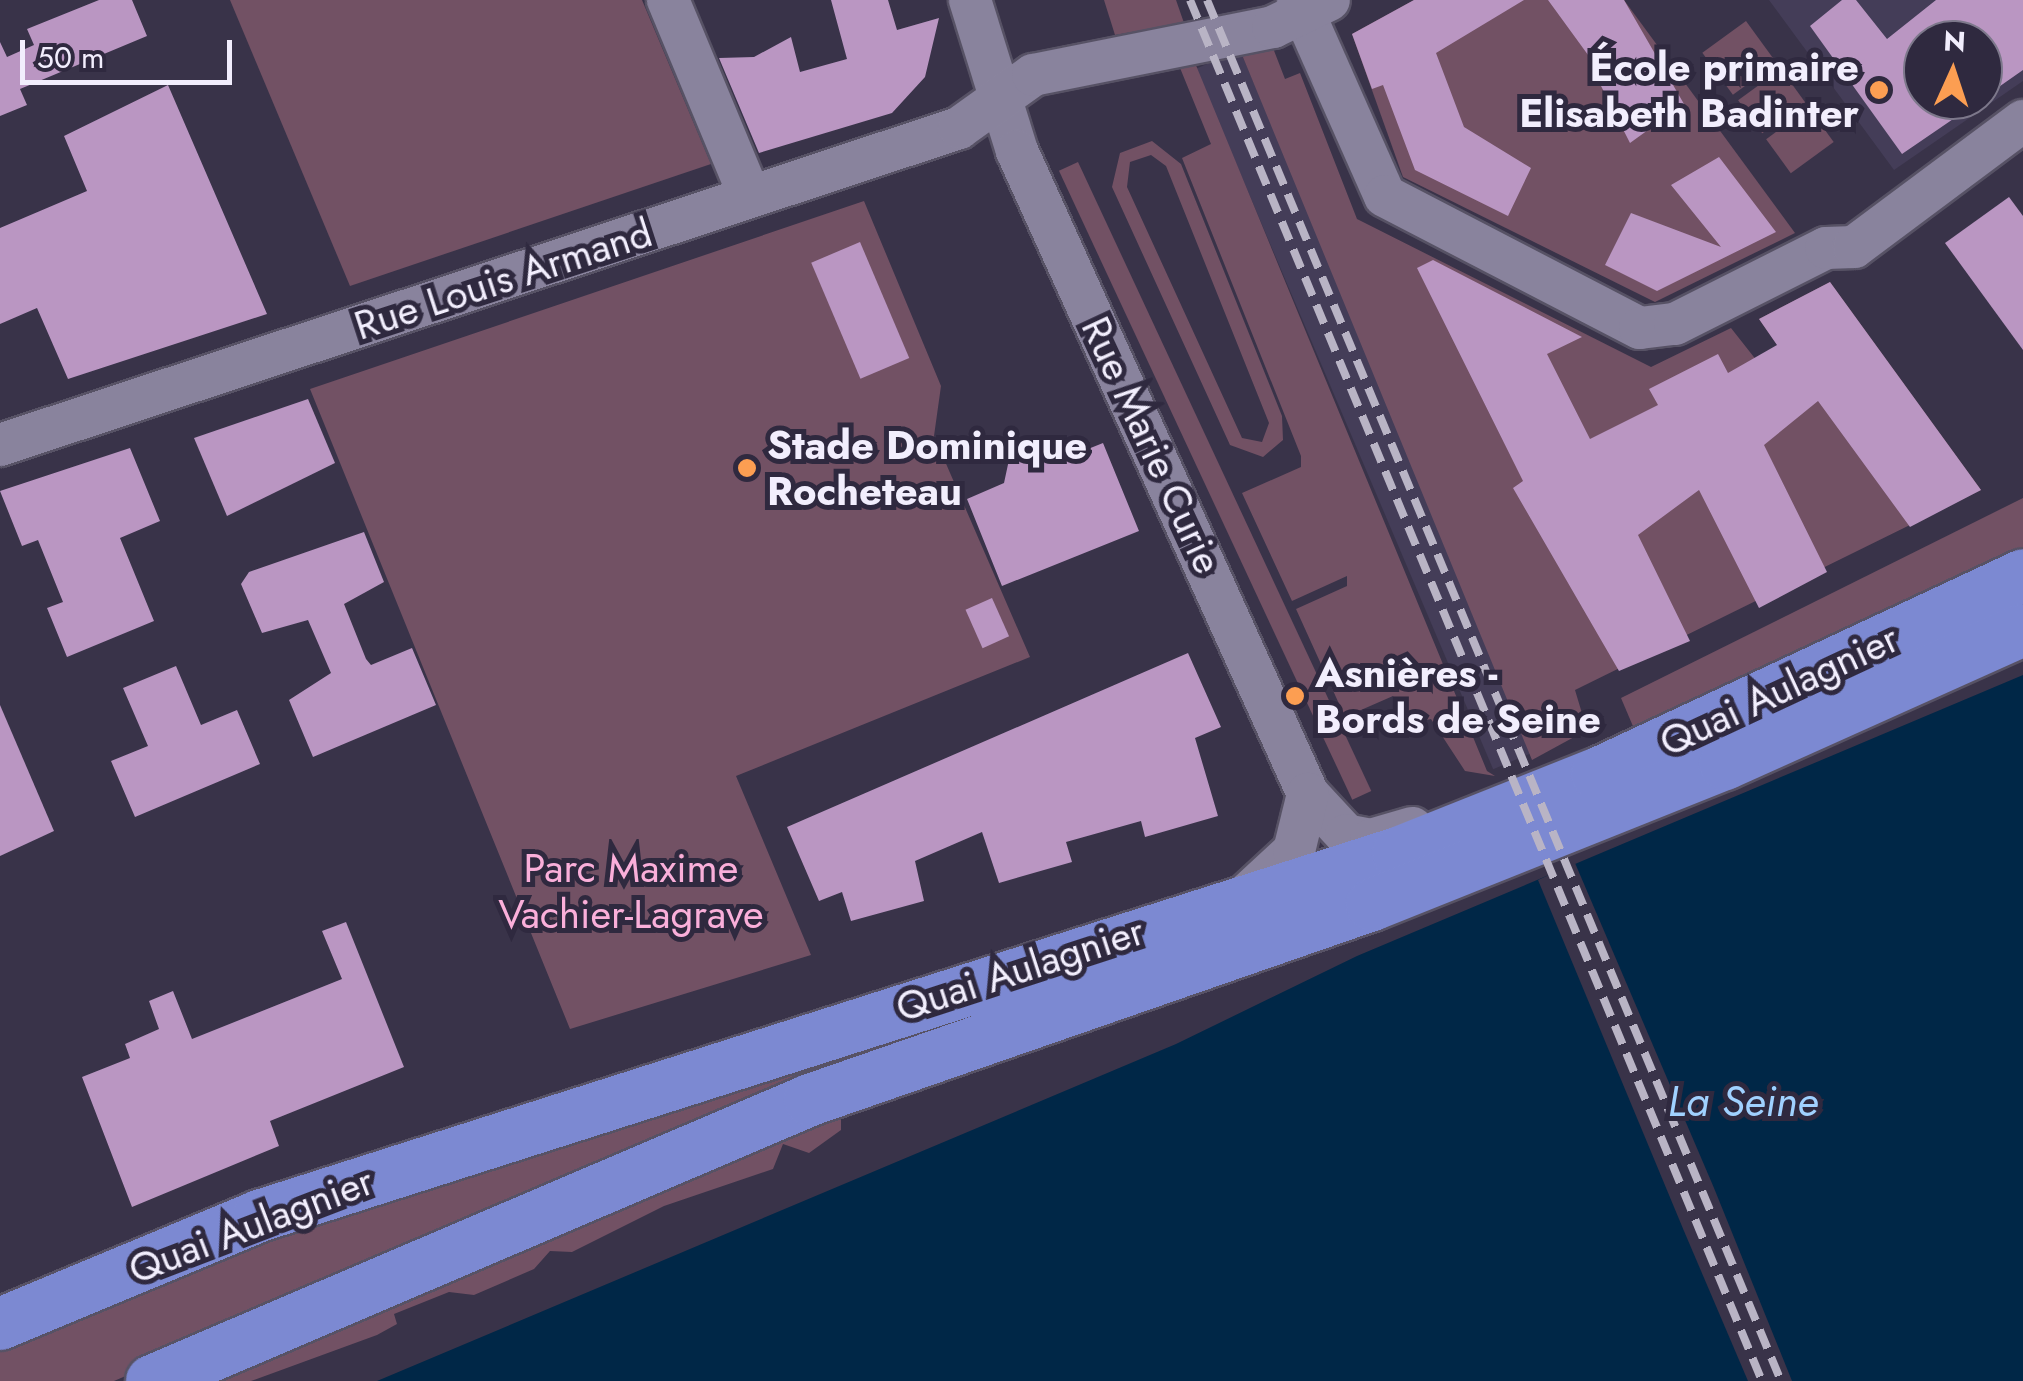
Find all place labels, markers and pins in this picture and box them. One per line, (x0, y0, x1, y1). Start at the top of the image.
place label: École primaire Elisabeth Badinter (1519, 43, 1859, 137)
marker: École primaire Elisabeth Badinter (1868, 79, 1890, 101)
place label: Stade Dominique Rocheteau (767, 421, 1087, 515)
marker: Stade Dominique Rocheteau (736, 457, 758, 479)
place label: Asnières - Bords de Seine (1315, 649, 1601, 743)
marker: Asnières - Bords de Seine (1284, 685, 1306, 707)

